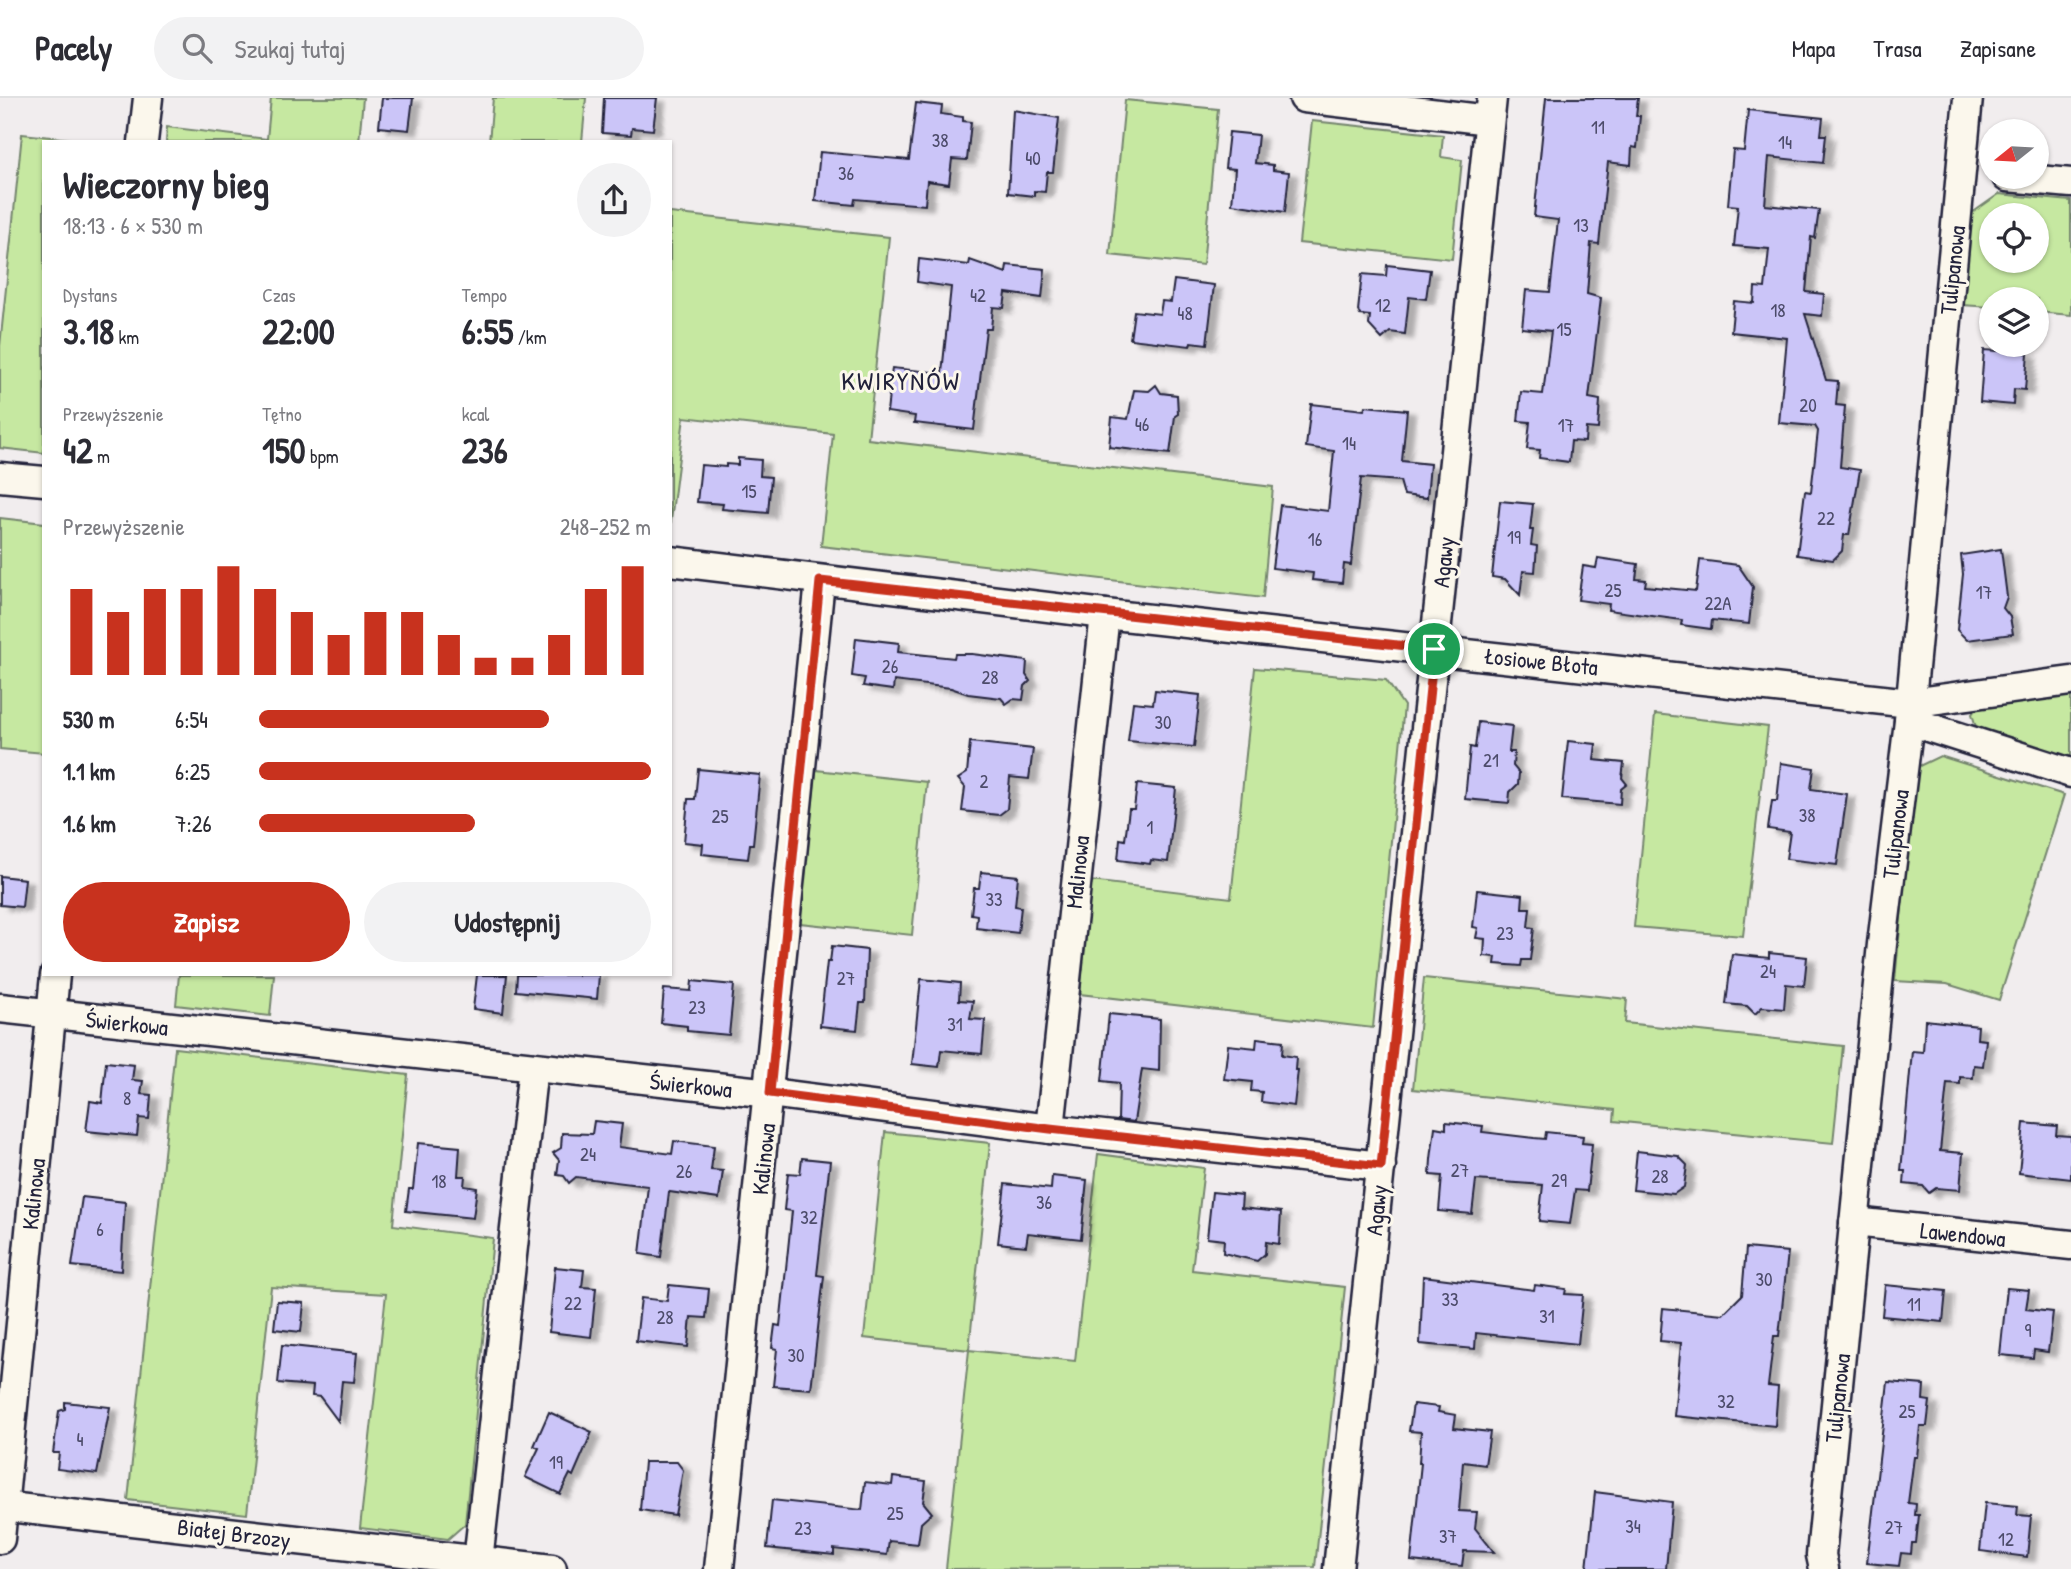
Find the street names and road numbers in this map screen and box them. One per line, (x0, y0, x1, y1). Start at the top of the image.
street label: Tulipanowa (1932, 224, 1972, 316)
street label: Agawy (1425, 535, 1461, 589)
street label: Łosiowe Błota (1482, 640, 1600, 682)
street label: Tulipanowa (1874, 788, 1916, 880)
street label: Malinowa (1058, 834, 1096, 910)
street label: Świerkowa (84, 1003, 170, 1043)
street label: Świerkowa (648, 1065, 734, 1105)
street label: Kalinowa (744, 1122, 782, 1196)
street label: Kalinowa (14, 1157, 52, 1231)
street label: Agawy (1358, 1183, 1394, 1237)
street label: Lawendowa (1919, 1214, 2007, 1254)
street label: Tulipanowa (1817, 1352, 1857, 1444)
street label: Białej Brzozy (176, 1511, 293, 1555)

